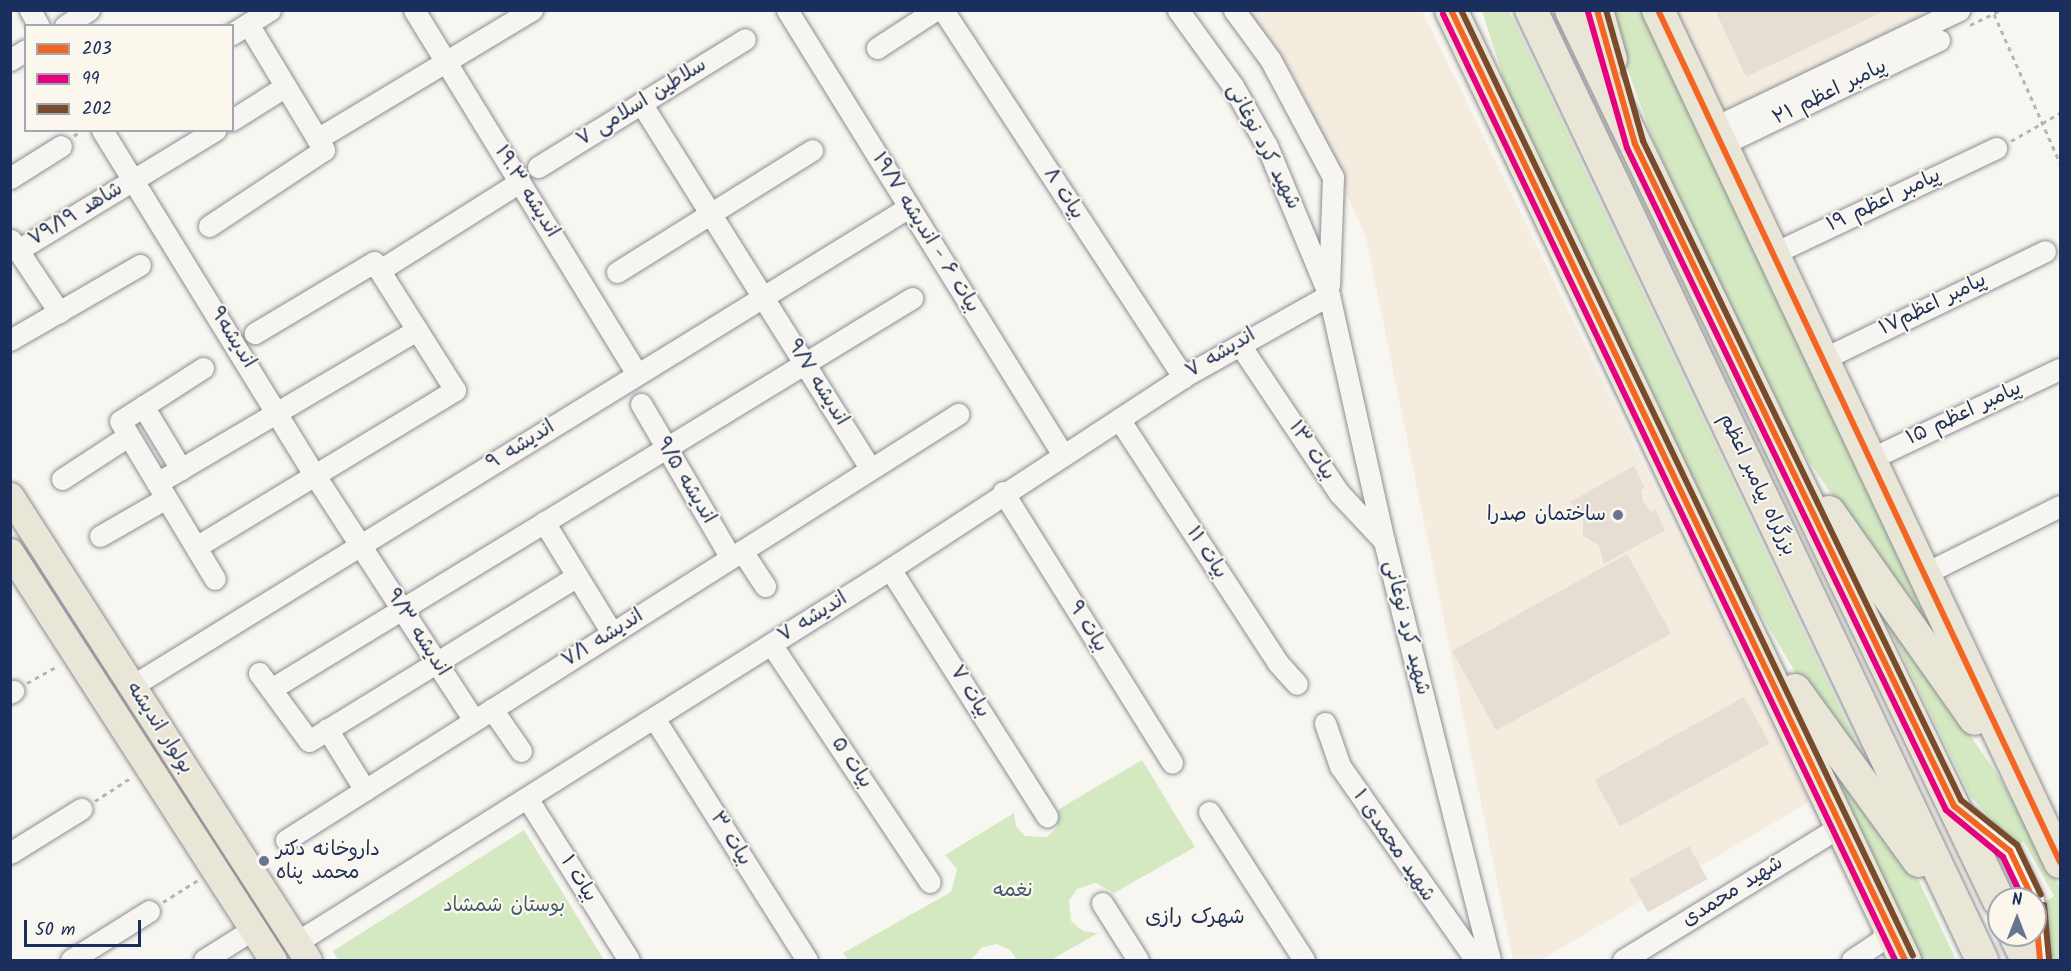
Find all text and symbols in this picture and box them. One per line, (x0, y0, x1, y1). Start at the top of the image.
legend (24, 24, 234, 132)
text: 203 (82, 35, 112, 64)
street label: سلاطین اسلامی ۷ (573, 53, 711, 153)
street label: پیامبر اعظم ۲۱ (1769, 55, 1891, 131)
text: 99 (82, 65, 100, 94)
street label: شهید کرد نوغانی (1221, 80, 1305, 214)
text: 202 (82, 95, 112, 124)
street label: اندیشه ۱۹.۳ (488, 142, 564, 242)
street label: بیات ۶ - اندیشه ۱۹/۷ (866, 149, 984, 317)
street label: بیات ۸ (1037, 164, 1089, 224)
street label: پیامبر اعظم ۱۹ (1823, 164, 1945, 238)
street label: شاهد ۷۹/۱۹ (25, 178, 127, 252)
street label: پیامبر اعظم۱۷ (1875, 269, 1991, 341)
street label: اندیشه۹ (204, 303, 260, 373)
street label: اندیشه ۷ (1182, 324, 1260, 384)
street label: اندیشه ۹/۷ (781, 336, 853, 430)
street label: پیامبر اعظم ۱۵ (1903, 377, 2025, 451)
street label: بزرگراه پیامبر اعظم (1714, 410, 1800, 560)
street label: اندیشه ۹ (483, 416, 559, 476)
street label: بیات ۱۳ (1282, 417, 1340, 485)
street label: اندیشه ۹/۵ (650, 433, 720, 529)
place label: ساختمان صدرا (1487, 503, 1606, 527)
marker: ساختمان صدرا (1611, 508, 1625, 522)
street label: بیات ۱۱ (1180, 522, 1232, 584)
street label: شهید کرد نوغانی (1378, 558, 1434, 698)
street label: اندیشه ۹/۳ (380, 585, 454, 681)
street label: اندیشه ۷ (774, 587, 852, 649)
street label: بیات ۹ (1062, 597, 1112, 657)
street label: اندیشه ۷/۱ (558, 605, 648, 673)
street label: بیات ۷ (944, 661, 994, 723)
street label: بولوار اندیشه (120, 677, 198, 779)
street label: بیات ۵ (825, 733, 877, 793)
street label: شهید محمدی ۱ (1347, 785, 1439, 907)
street label: بیات ۳ (704, 808, 756, 870)
place label: داروخانه دکتر محمد پناه (276, 838, 380, 885)
street label: بیات ۱ (555, 851, 601, 907)
street label: شهید محمدی (1678, 851, 1788, 933)
marker: داروخانه دکتر محمد پناه (257, 854, 271, 868)
park label: نغمه (993, 879, 1033, 903)
north arrow (1987, 887, 2047, 947)
text: N (2012, 888, 2022, 913)
park label: بوستان شمشاد (443, 894, 565, 918)
district label: شهرک رازی (1145, 905, 1245, 931)
scale bar (27, 908, 144, 946)
text: 50 m (35, 916, 75, 945)

